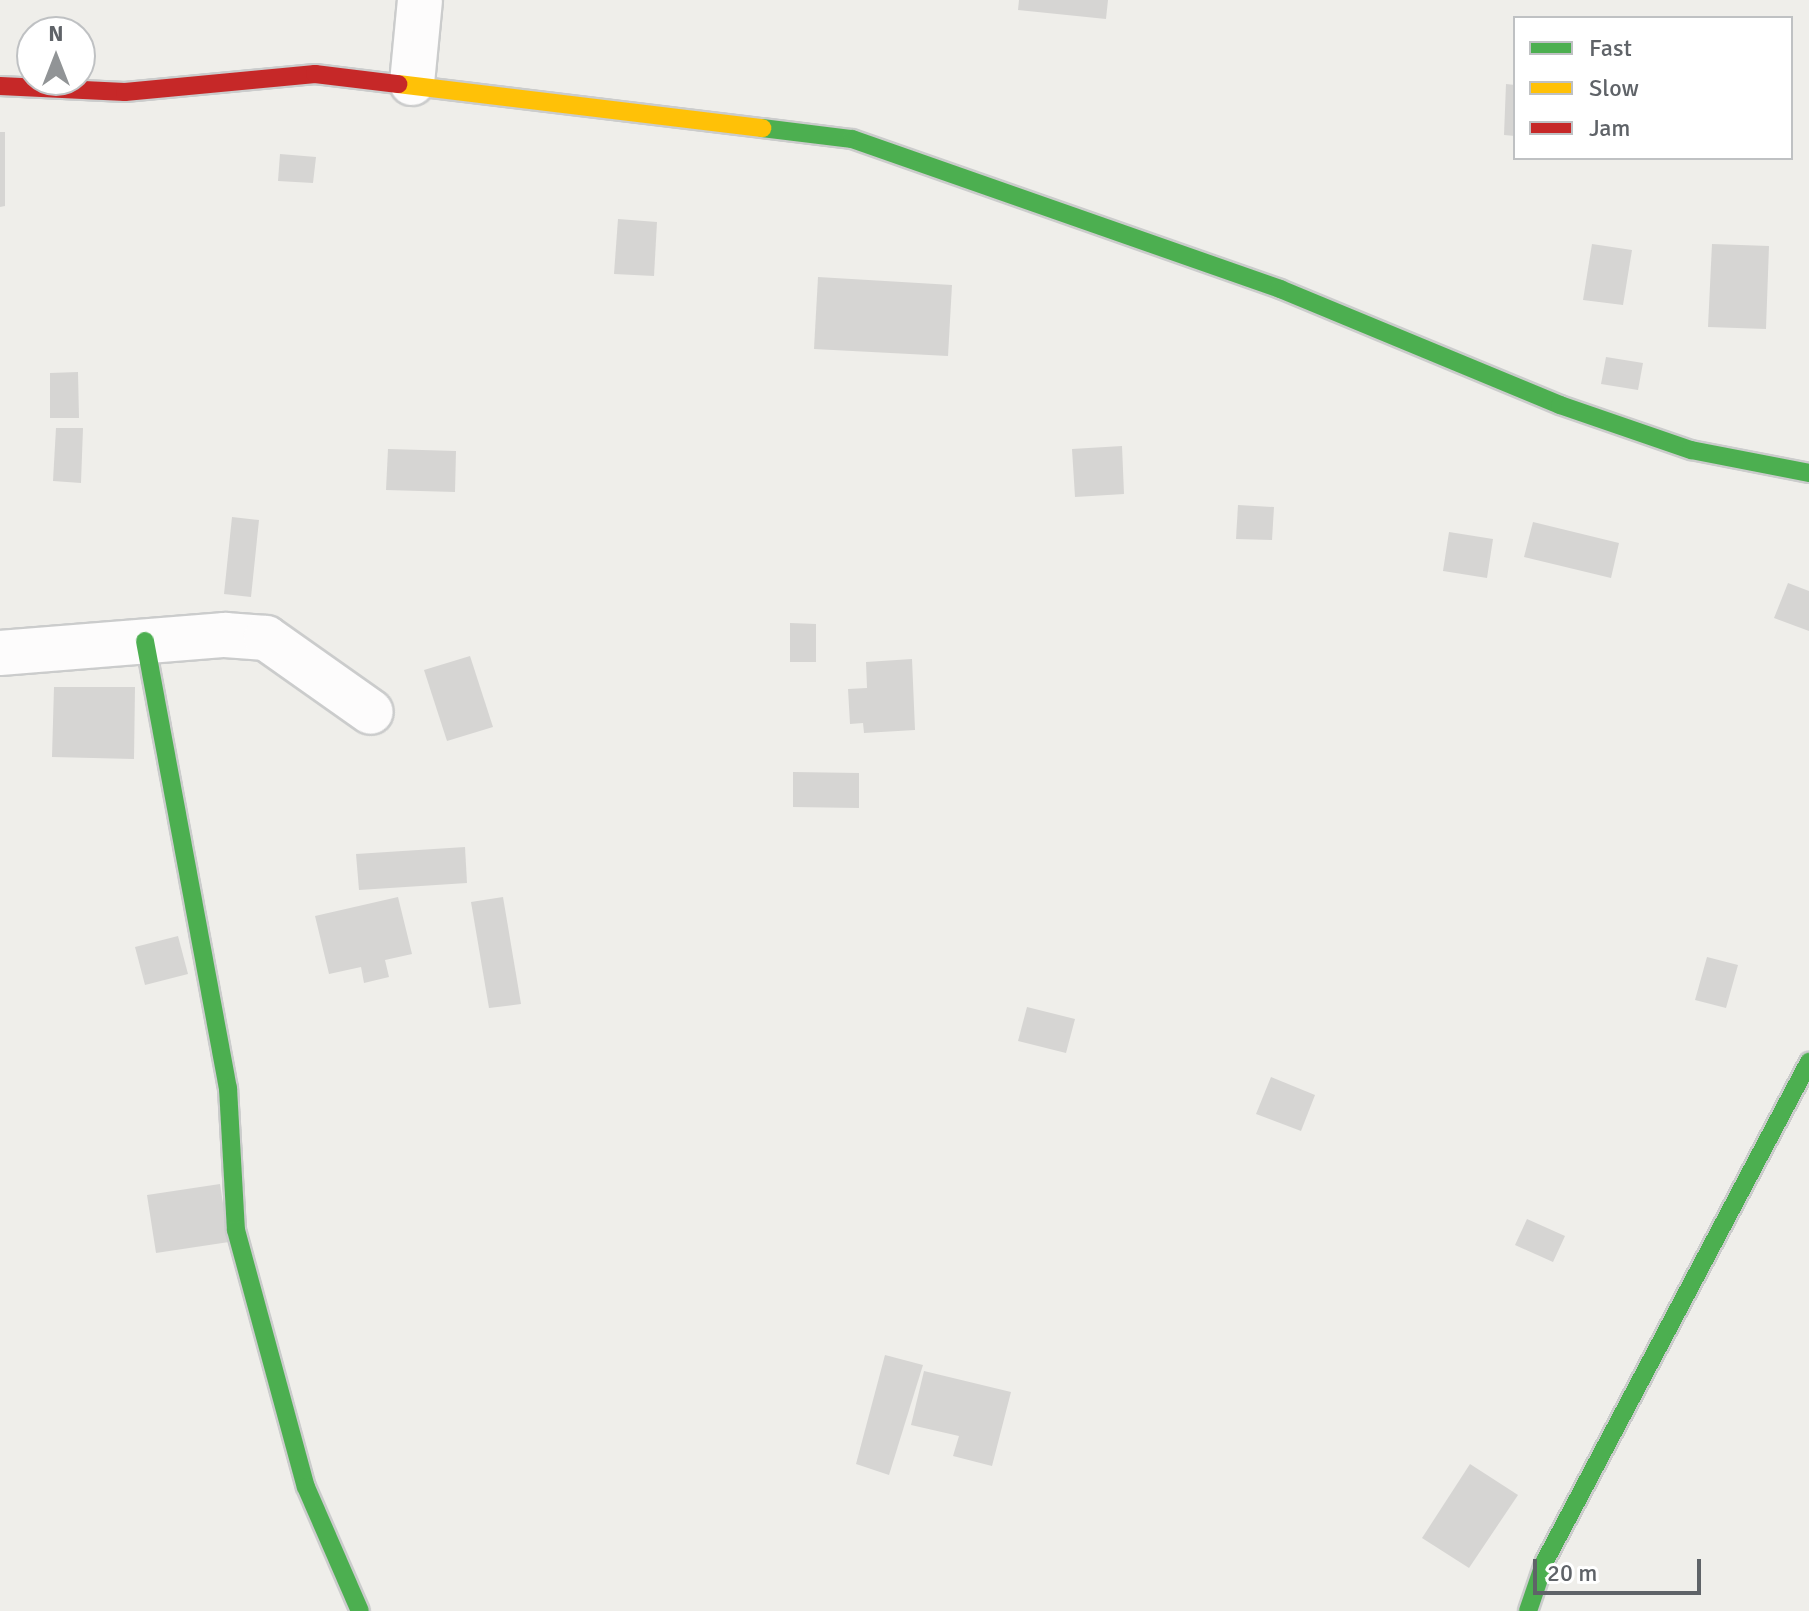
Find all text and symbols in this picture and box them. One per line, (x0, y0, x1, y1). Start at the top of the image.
north arrow (16, 16, 96, 96)
legend (1513, 16, 1793, 160)
text: N (48, 20, 64, 47)
text: Fast (1589, 33, 1632, 63)
text: Slow (1589, 73, 1639, 103)
text: Jam (1589, 113, 1630, 143)
scale bar (1537, 1543, 1705, 1593)
text: 20 m (1547, 1558, 1597, 1588)

